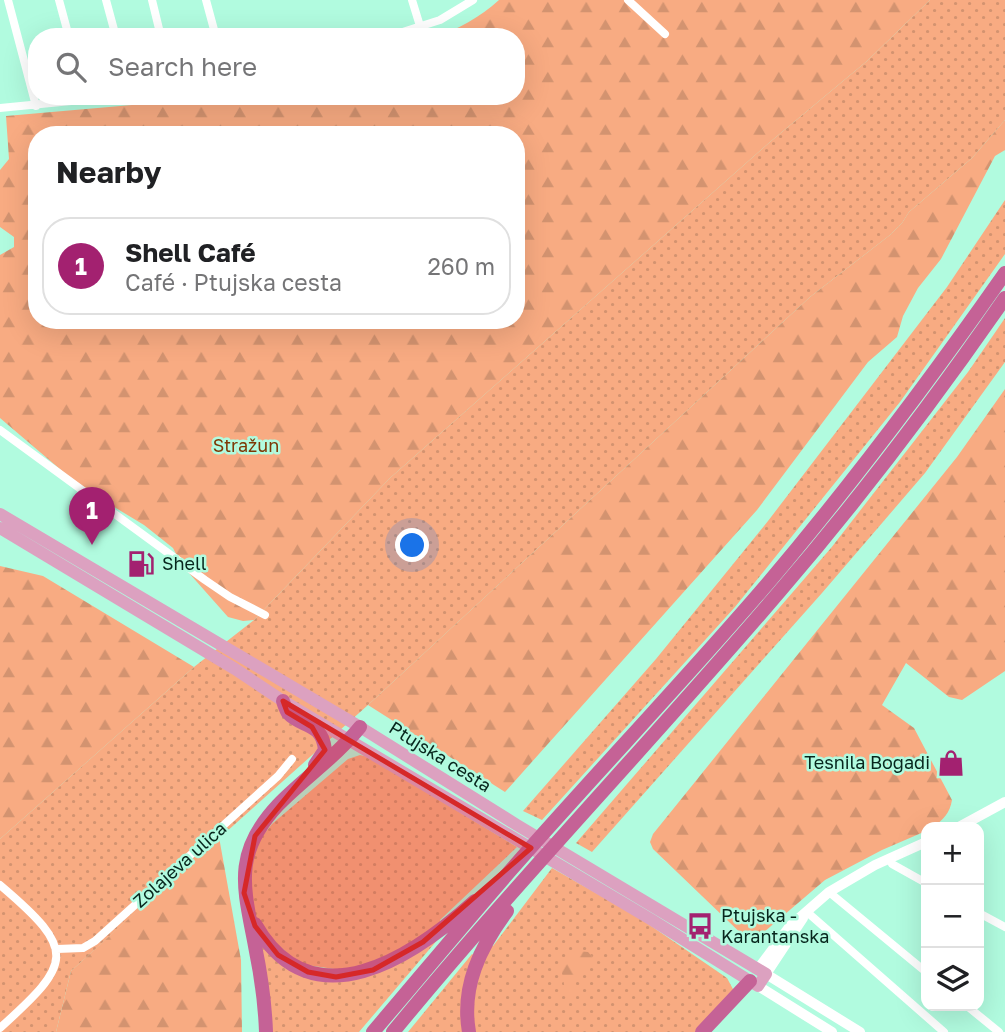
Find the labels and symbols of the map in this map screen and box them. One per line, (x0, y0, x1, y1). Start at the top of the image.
park label: Stražun (213, 434, 279, 456)
pin: 1 (69, 487, 115, 545)
your location (395, 528, 429, 562)
fuel station icon: Shell (126, 549, 156, 579)
place label: Shell (162, 552, 207, 574)
street label: Ptujska cesta (385, 716, 496, 796)
shop icon: Tesnila Bogadi (936, 748, 966, 778)
place label: Tesnila Bogadi (804, 751, 930, 773)
street label: Zolajeva ulica (128, 817, 230, 912)
place label: Ptujska - Karantanska (721, 904, 829, 947)
bus stop icon: Ptujska - Karantanska (685, 911, 715, 941)

